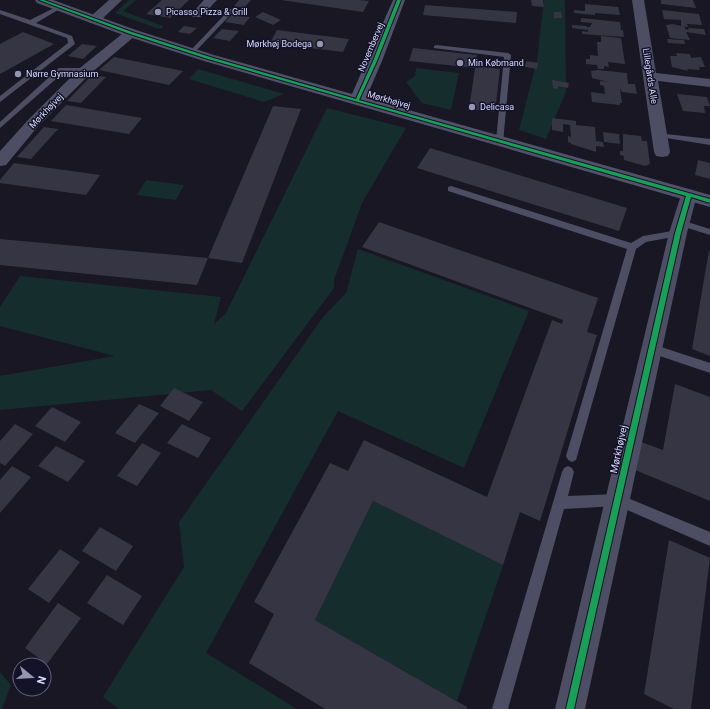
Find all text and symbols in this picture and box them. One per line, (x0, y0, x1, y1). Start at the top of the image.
marker: Picasso Pizza & Grill (153, 7, 163, 17)
place label: Picasso Pizza & Grill (166, 7, 248, 17)
street label: Novembervej (356, 21, 386, 73)
place label: Mørkhøj Bodega (246, 39, 312, 49)
marker: Mørkhøj Bodega (315, 39, 325, 49)
street label: Lillegårds Alle (641, 48, 659, 105)
marker: Min Købmand (455, 58, 465, 68)
place label: Min Købmand (468, 58, 524, 68)
marker: Nørre Gymnasium (13, 69, 23, 79)
place label: Nørre Gymnasium (26, 69, 98, 79)
street label: Mørkhøjvej (366, 89, 412, 111)
street label: Mørkhøjvej (27, 92, 65, 130)
marker: Delicasa (467, 102, 477, 112)
place label: Delicasa (480, 102, 514, 112)
street label: Mørkhøjvej (608, 424, 629, 474)
north arrow (12, 657, 52, 697)
text: N (34, 674, 48, 686)

